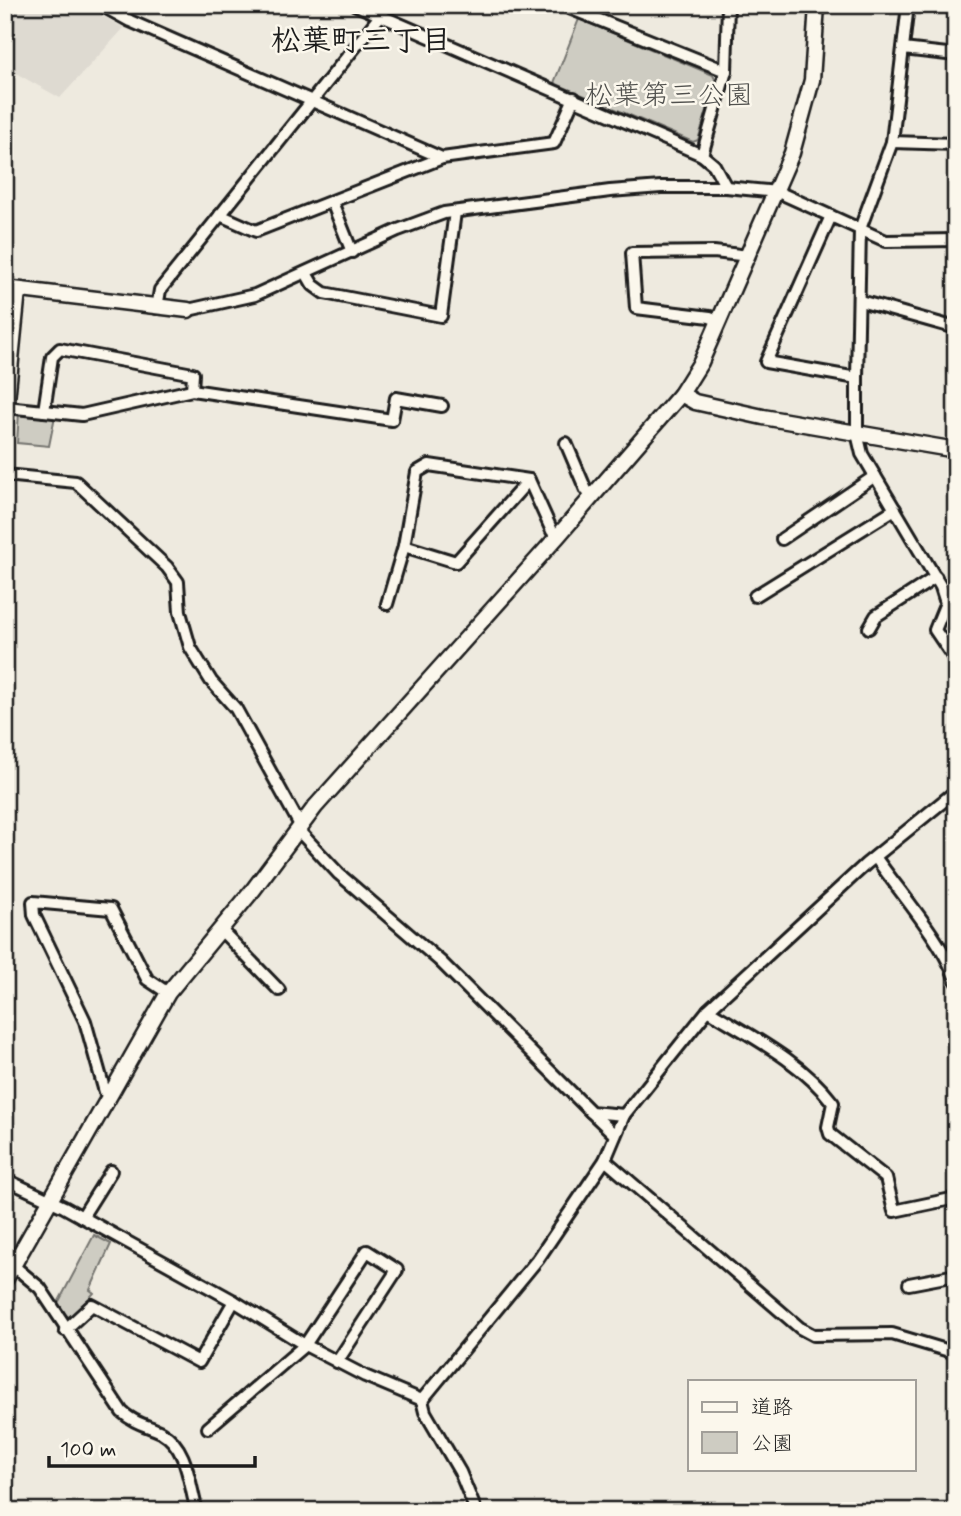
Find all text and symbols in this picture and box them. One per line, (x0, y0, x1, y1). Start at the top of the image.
district label: 松葉町三丁目 (271, 22, 451, 61)
park label: 松葉第三公園 (585, 78, 753, 115)
legend (688, 1380, 916, 1470)
text: 道路 (751, 1394, 793, 1422)
scale bar (49, 1425, 256, 1469)
text: 公園 (751, 1430, 793, 1458)
text: 100 m (60, 1436, 116, 1464)

